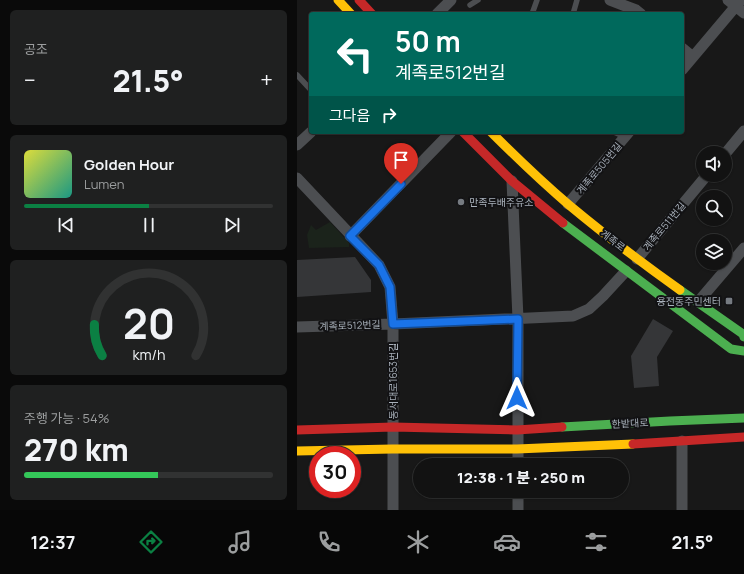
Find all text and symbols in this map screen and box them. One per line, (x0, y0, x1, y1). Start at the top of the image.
text: 50 m (395, 22, 461, 60)
icon: left (329, 28, 381, 80)
text: 공조 (24, 40, 48, 58)
text: 21.5° (112, 60, 184, 101)
text: 계족로512번길 (395, 60, 505, 84)
text: − (24, 65, 36, 95)
text: + (260, 65, 273, 95)
icon: right (378, 104, 400, 126)
text: 그다음 (329, 105, 370, 126)
street label: 계족로505번길 (573, 139, 625, 197)
pin (384, 143, 418, 184)
map controls (696, 146, 732, 270)
button: sound (696, 146, 732, 182)
icon: arrive (390, 149, 412, 171)
text: Golden Hour (84, 154, 174, 175)
text: Lumen (84, 175, 124, 193)
button: search (696, 190, 732, 226)
place label: 만족두배주유소 (469, 195, 533, 209)
marker: 만족두배주유소 (456, 197, 466, 207)
street label: 계족로511번길 (639, 199, 689, 253)
icon: previous (55, 214, 77, 236)
icon: pause (138, 214, 160, 236)
icon: next (221, 214, 243, 236)
street label: 계족로 (598, 226, 628, 254)
button: layers (696, 234, 732, 270)
text: 20 (122, 294, 175, 350)
place label: 용전동주민센터 (657, 294, 721, 308)
marker: 용전동주민센터 (724, 296, 734, 306)
street label: 계족로512번길 (319, 317, 381, 333)
street label: 동서대로1653번길 (386, 343, 400, 419)
text: km/h (132, 344, 165, 363)
position arrow (496, 377, 538, 419)
text: 주행 가능 · 54% (24, 409, 109, 427)
street label: 한밭대로 (611, 415, 649, 431)
text: 270 km (24, 429, 129, 470)
speed limit sign: 30 (309, 446, 361, 498)
text: 12:38 · 1 분 · 250 m (457, 467, 585, 488)
icon: directions (137, 528, 165, 556)
icon: music (226, 528, 254, 556)
icon: phone (315, 528, 343, 556)
icon: climate (404, 528, 432, 556)
icon: car (493, 528, 521, 556)
icon: filters (582, 528, 610, 556)
text: 12:37 (31, 530, 75, 554)
text: 21.5° (671, 530, 713, 554)

